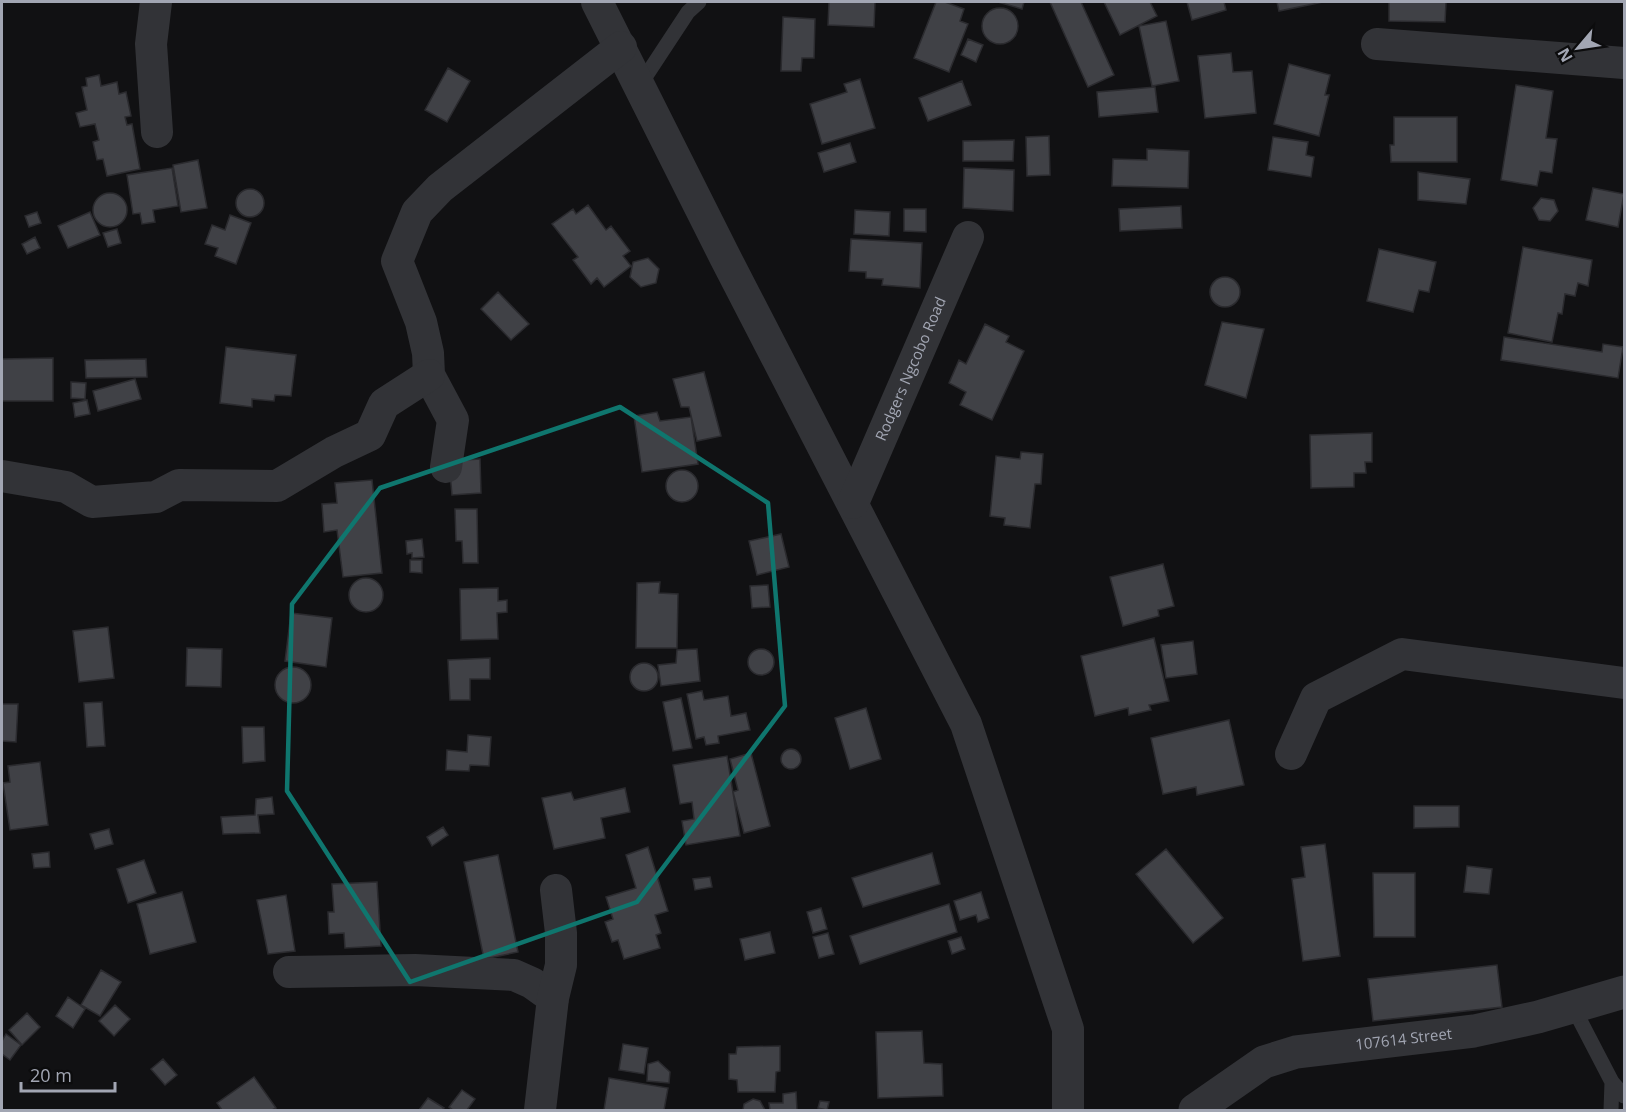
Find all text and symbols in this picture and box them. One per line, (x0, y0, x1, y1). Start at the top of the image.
north arrow (1548, 18, 1608, 78)
text: N (1552, 44, 1578, 66)
street label: Rodgers Ngcobo Road (870, 294, 950, 444)
street label: 107614 Street (1354, 1023, 1453, 1054)
scale bar (21, 1055, 116, 1093)
text: 20 m (30, 1063, 72, 1087)

